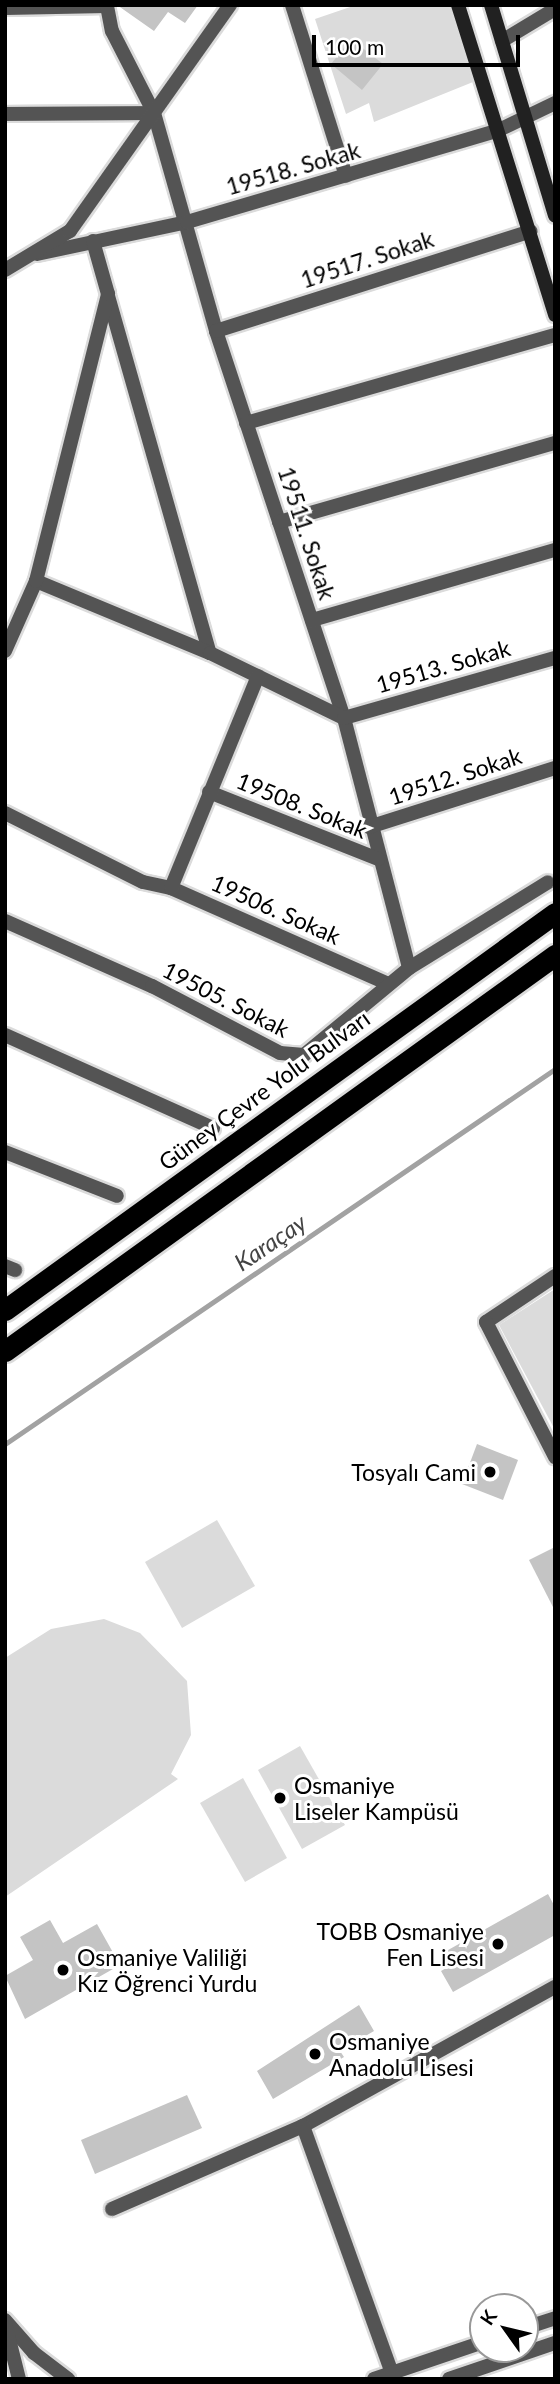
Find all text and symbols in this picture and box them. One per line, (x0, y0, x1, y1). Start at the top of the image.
scale bar (315, 21, 523, 65)
text: 100 m (325, 34, 384, 59)
street label: 19518. Sokak (223, 136, 363, 200)
street label: 19517. Sokak (297, 225, 437, 293)
street label: 19511. Sokak (273, 463, 341, 603)
street label: 19513. Sokak (373, 634, 513, 698)
street label: 19512. Sokak (385, 742, 525, 810)
street label: 19508. Sokak (233, 766, 371, 844)
street label: 19506. Sokak (207, 868, 345, 950)
street label: 19505. Sokak (158, 955, 294, 1043)
street label: Güney Çevre Yolu Bulvarı (153, 1004, 375, 1176)
water label: Karaçay (228, 1207, 312, 1277)
place label: Tosyalı Cami (351, 1458, 476, 1486)
marker: Tosyalı Cami (482, 1464, 498, 1480)
place label: Osmaniye Liseler Kampüsü (294, 1771, 459, 1825)
marker: Osmaniye Liseler Kampüsü (272, 1790, 288, 1806)
place label: TOBB Osmaniye Fen Lisesi (317, 1917, 484, 1971)
marker: TOBB Osmaniye Fen Lisesi (490, 1936, 506, 1952)
place label: Osmaniye Valiliği Kız Öğrenci Yurdu (77, 1943, 258, 1997)
marker: Osmaniye Valiliği Kız Öğrenci Yurdu (55, 1962, 71, 1978)
place label: Osmaniye Anadolu Lisesi (329, 2027, 474, 2081)
marker: Osmaniye Anadolu Lisesi (307, 2046, 323, 2062)
north arrow (469, 2293, 539, 2363)
text: K (475, 2305, 501, 2329)

